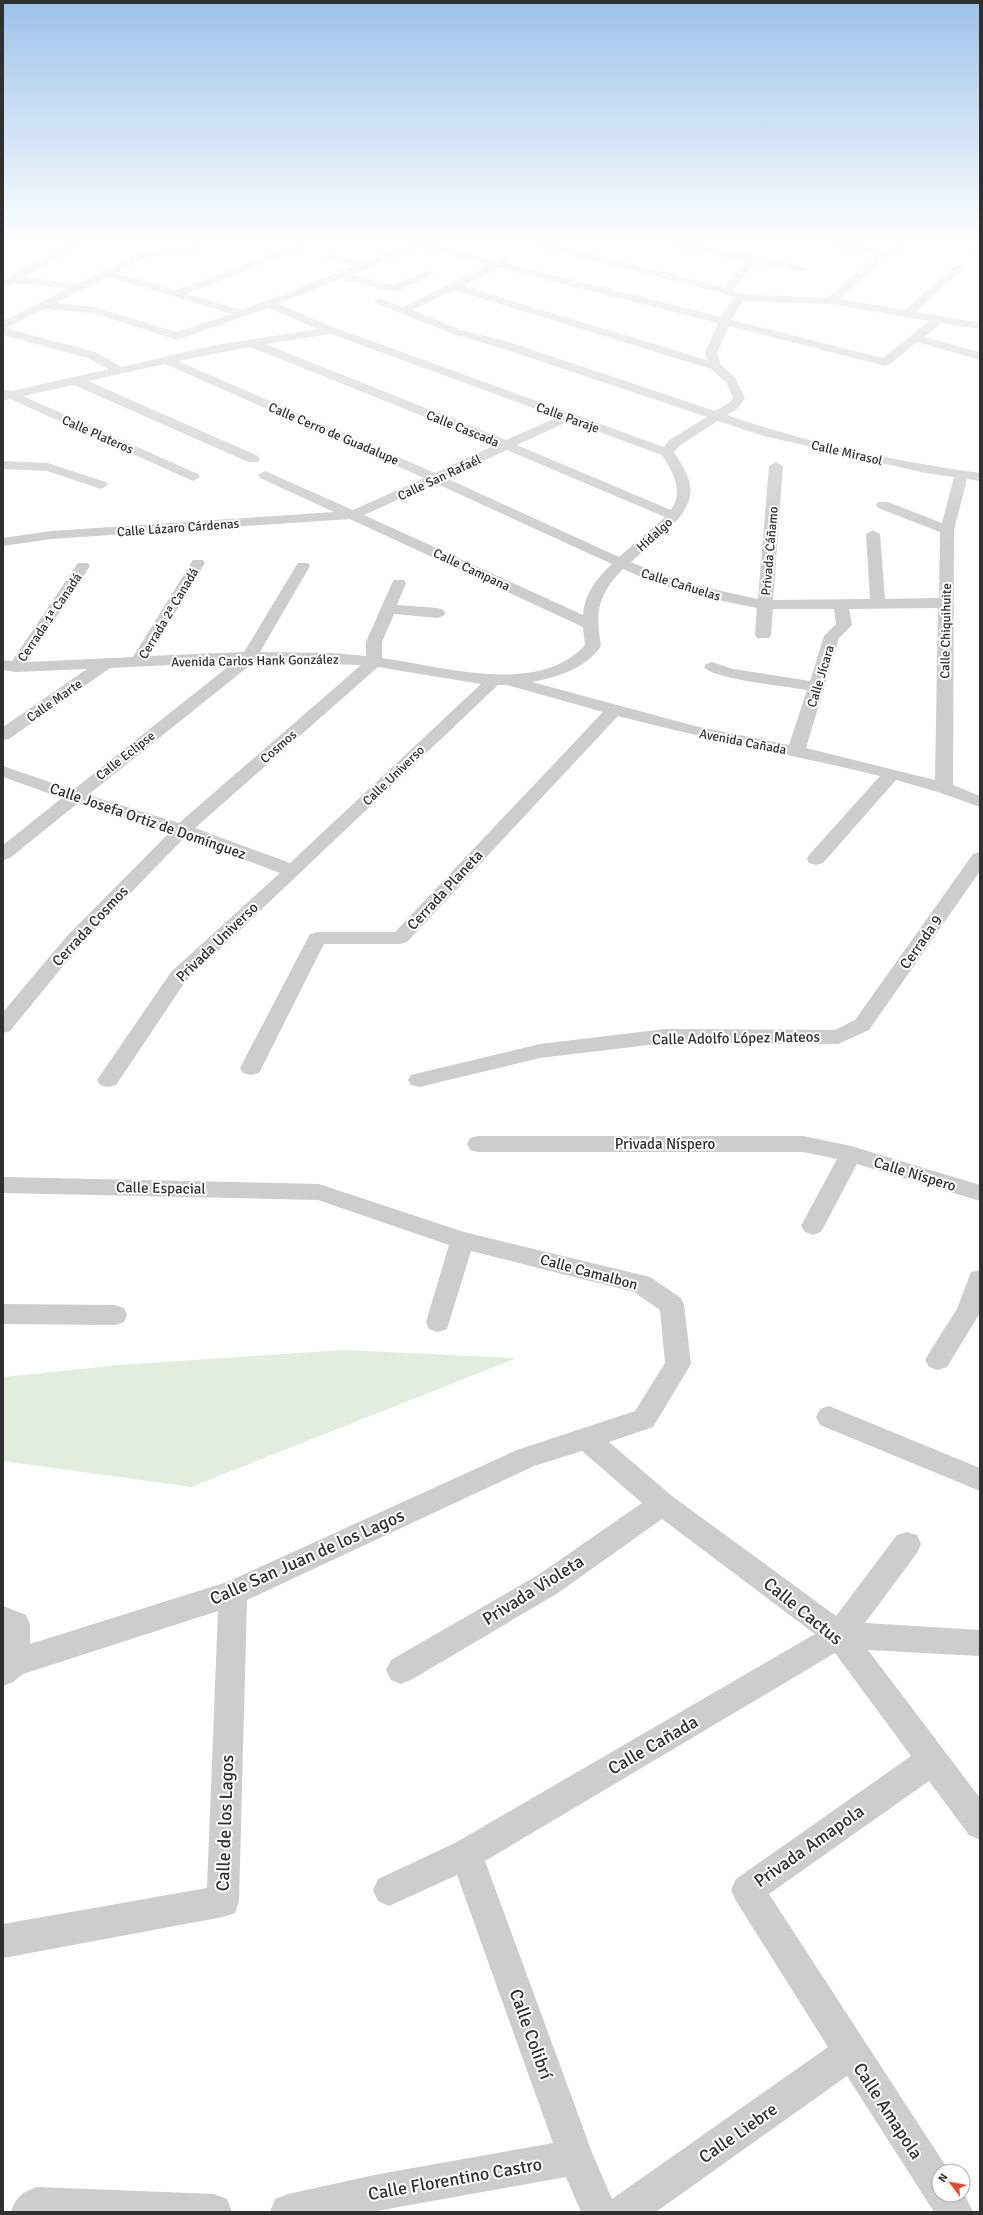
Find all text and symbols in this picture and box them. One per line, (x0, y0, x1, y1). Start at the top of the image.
street label: Calle Cerro de Guadalupe (266, 399, 401, 469)
street label: Calle Paraje (534, 399, 601, 437)
street label: Calle Cascada (424, 407, 501, 451)
street label: Calle Plateros (59, 412, 136, 458)
street label: Calle Mirasol (810, 437, 884, 469)
street label: Calle San Rafaél (395, 451, 484, 504)
street label: Privada Cáñamo (758, 506, 782, 596)
street label: Hidalgo (633, 514, 676, 555)
street label: Calle Lázaro Cárdenas (116, 516, 240, 540)
street label: Calle Campana (431, 545, 513, 595)
street label: Cerrada 2ª Canadá (135, 565, 202, 662)
street label: Calle Cañuelas (639, 565, 723, 605)
street label: Cerrada 1ª Canadá (14, 570, 85, 665)
street label: Calle Chiquihuite (937, 583, 955, 679)
street label: Calle Jícara (804, 643, 838, 709)
street label: Avenida Carlos Hank González (171, 652, 339, 670)
street label: Calle Marte (24, 676, 85, 726)
street label: Cosmos (257, 726, 300, 767)
street label: Avenida Cañada (698, 726, 788, 758)
street label: Calle Eclipse (93, 728, 158, 784)
street label: Calle Universo (359, 742, 428, 809)
street label: Calle Josefa Ortiz de Domínguez (48, 779, 249, 863)
street label: Cerrada Planeta (403, 846, 487, 934)
street label: Cerrada Cosmos (48, 882, 132, 970)
street label: Privada Universo (172, 898, 262, 986)
street label: Cerrada 9 (896, 911, 946, 973)
street label: Calle Adolfo López Mateos (652, 1028, 821, 1048)
street label: Privada Níspero (615, 1135, 715, 1153)
street label: Calle Níspero (872, 1153, 959, 1195)
street label: Calle Espacial (116, 1178, 206, 1198)
street label: Calle Camalbon (538, 1250, 640, 1294)
street label: Calle San Juan de los Lagos (206, 1504, 408, 1610)
street label: Privada Violeta (478, 1550, 588, 1630)
street label: Calle Cactus (759, 1572, 847, 1650)
street label: Calle Cañada (604, 1710, 702, 1780)
street label: Calle de los Lagos (212, 1754, 238, 1892)
street label: Privada Amapola (750, 1800, 868, 1892)
street label: Calle Colibrí (505, 1986, 558, 2082)
street label: Calle Amapola (849, 2059, 927, 2163)
street label: Calle Liebre (695, 2098, 781, 2168)
street label: Calle Florentino Castro (366, 2153, 544, 2205)
north arrow (931, 2163, 971, 2203)
text: N (935, 2171, 950, 2185)

